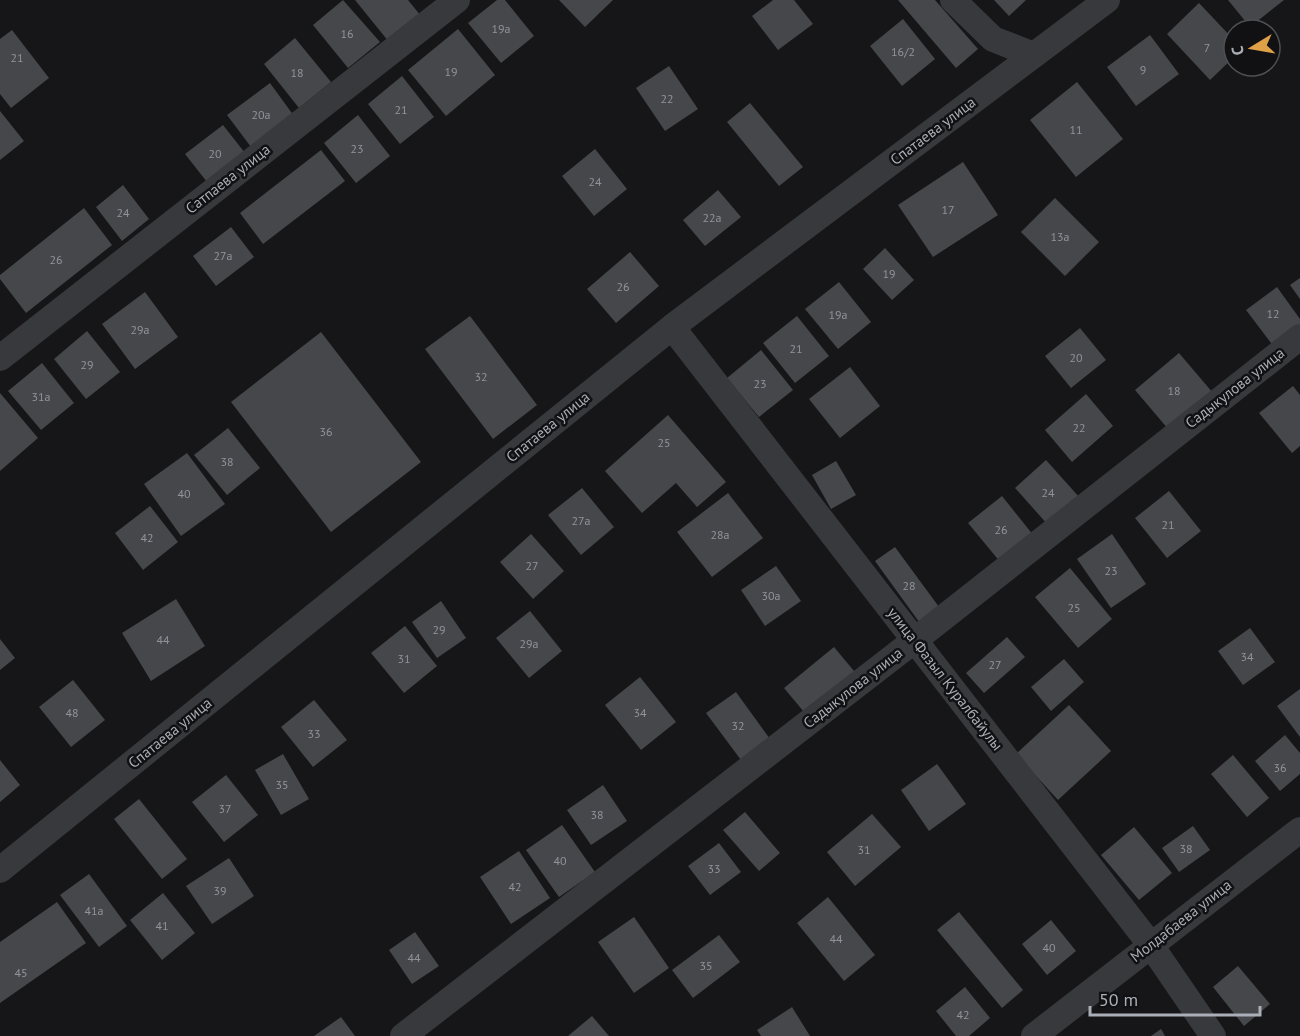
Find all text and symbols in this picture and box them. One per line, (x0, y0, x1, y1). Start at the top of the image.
north arrow (1222, 18, 1282, 78)
house number: 19а (491, 21, 511, 36)
house number: 16 (340, 26, 354, 41)
house number: 7 (1204, 40, 1210, 55)
house number: 16/2 (891, 44, 915, 59)
text: С (1227, 45, 1248, 57)
house number: 21 (10, 50, 24, 65)
house number: 9 (1140, 62, 1146, 77)
house number: 19 (444, 64, 458, 79)
house number: 18 (290, 65, 304, 80)
house number: 22 (660, 91, 674, 106)
street label: Спатаева улица (886, 92, 979, 169)
house number: 21 (394, 102, 408, 117)
house number: 20а (251, 107, 271, 122)
house number: 11 (1069, 122, 1083, 137)
street label: Сатпаева улица (182, 140, 274, 218)
house number: 23 (350, 141, 364, 156)
house number: 20 (208, 146, 222, 161)
house number: 24 (588, 174, 602, 189)
house number: 17 (941, 202, 955, 217)
house number: 24 (116, 205, 130, 220)
house number: 22а (702, 210, 722, 225)
house number: 13а (1050, 229, 1070, 244)
house number: 27а (213, 248, 233, 263)
house number: 26 (49, 252, 63, 267)
house number: 19 (882, 266, 896, 281)
house number: 26 (616, 279, 630, 294)
house number: 12 (1266, 306, 1280, 321)
house number: 19а (828, 307, 848, 322)
house number: 29а (130, 322, 150, 337)
house number: 21 (789, 341, 803, 356)
street label: Садыкулова улица (1181, 343, 1288, 432)
house number: 20 (1069, 350, 1083, 365)
house number: 29 (80, 357, 94, 372)
house number: 32 (474, 369, 488, 384)
house number: 23 (753, 376, 767, 391)
house number: 18 (1167, 383, 1181, 398)
street label: Спатаева улица (502, 387, 593, 466)
house number: 31а (31, 389, 51, 404)
house number: 22 (1072, 420, 1086, 435)
house number: 36 (319, 424, 333, 439)
house number: 25 (657, 435, 671, 450)
house number: 38 (220, 454, 234, 469)
house number: 24 (1041, 485, 1055, 500)
house number: 40 (177, 486, 191, 501)
house number: 27а (571, 513, 591, 528)
house number: 21 (1161, 517, 1175, 532)
house number: 26 (994, 522, 1008, 537)
house number: 28а (710, 527, 730, 542)
house number: 42 (140, 530, 154, 545)
house number: 27 (525, 558, 539, 573)
house number: 23 (1104, 563, 1118, 578)
house number: 28 (902, 578, 916, 593)
house number: 30а (761, 588, 781, 603)
house number: 25 (1067, 600, 1081, 615)
street label: улица Фазыл Куралбайулы (884, 603, 1007, 754)
house number: 29 (432, 622, 446, 637)
house number: 44 (156, 632, 170, 647)
house number: 29а (519, 636, 539, 651)
street label: Садыкулова улица (799, 643, 906, 732)
house number: 34 (1240, 649, 1254, 664)
house number: 31 (397, 651, 411, 666)
house number: 27 (988, 657, 1002, 672)
street label: Спатаева улица (124, 693, 215, 772)
house number: 48 (65, 705, 79, 720)
house number: 34 (633, 705, 647, 720)
house number: 32 (731, 718, 745, 733)
house number: 33 (307, 726, 321, 741)
house number: 36 (1273, 760, 1287, 775)
house number: 35 (275, 777, 289, 792)
house number: 37 (218, 801, 232, 816)
house number: 38 (590, 807, 604, 822)
house number: 38 (1179, 841, 1193, 856)
house number: 31 (857, 842, 871, 857)
house number: 40 (553, 853, 567, 868)
house number: 33 (707, 861, 721, 876)
street label: Молдабаева улица (1126, 875, 1235, 966)
house number: 42 (508, 879, 522, 894)
house number: 39 (213, 883, 227, 898)
house number: 41а (84, 903, 104, 918)
house number: 41 (155, 918, 169, 933)
house number: 44 (829, 931, 843, 946)
house number: 40 (1042, 940, 1056, 955)
house number: 44 (407, 950, 421, 965)
house number: 35 (699, 958, 713, 973)
house number: 45 (14, 965, 28, 980)
scale bar (1090, 979, 1260, 1017)
text: 50 m (1099, 988, 1138, 1011)
house number: 42 (956, 1007, 970, 1022)

